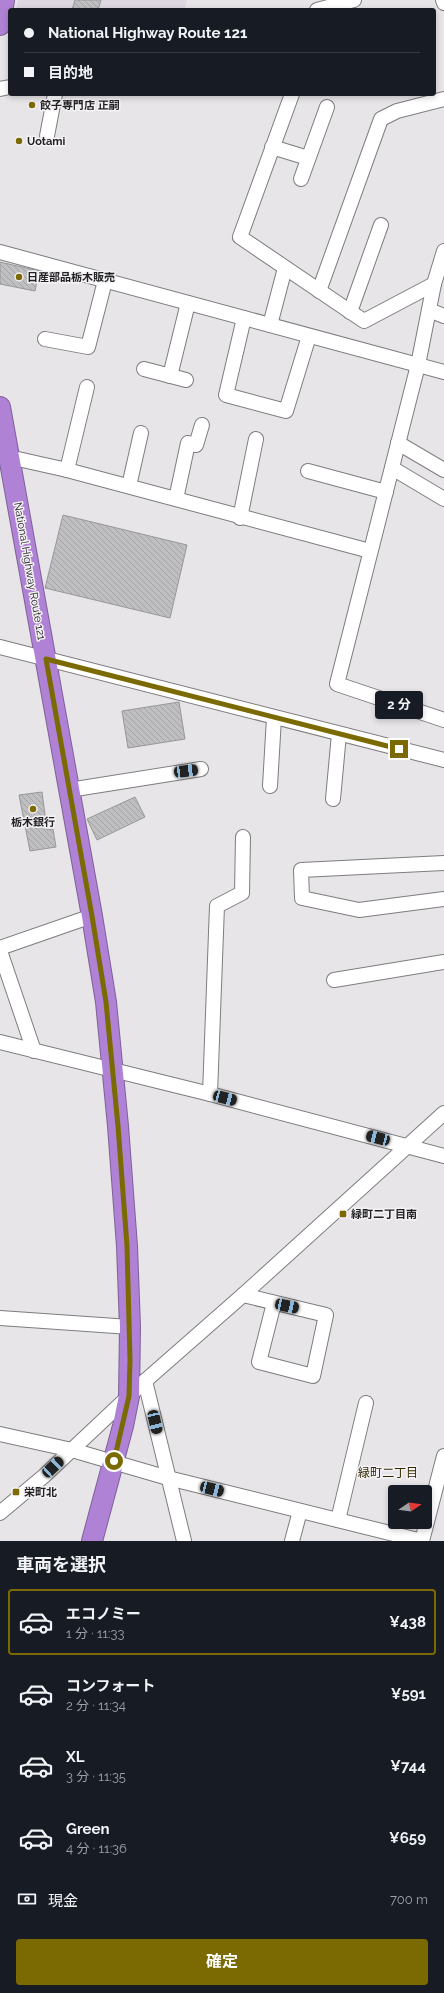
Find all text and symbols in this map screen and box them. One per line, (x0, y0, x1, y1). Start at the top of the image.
text: National Highway Route 121 (48, 24, 247, 42)
text: 目的地 (48, 64, 93, 82)
place label: 餃子専門店 正嗣 (40, 99, 120, 112)
marker: 餃子専門店 正嗣 (27, 100, 37, 110)
place label: Uotami (27, 135, 65, 148)
marker: Uotami (14, 136, 24, 146)
place label: 日産部品栃木販売 (27, 271, 115, 284)
marker: 日産部品栃木販売 (14, 272, 24, 282)
street label: National Highway Route 121 (11, 501, 48, 641)
callout: 2 分 (375, 691, 423, 719)
text: 2 分 (387, 697, 411, 712)
route end (390, 740, 408, 758)
car (173, 764, 199, 778)
marker: 栃木銀行 (28, 804, 38, 814)
place label: 栃木銀行 (11, 816, 55, 829)
car (212, 1089, 238, 1107)
car (365, 1129, 391, 1147)
place label: 緑町二丁目南 (351, 1208, 417, 1221)
marker: 緑町二丁目南 (338, 1209, 348, 1219)
car (274, 1298, 300, 1314)
car (146, 1409, 164, 1435)
route start (105, 1452, 123, 1470)
car (40, 1454, 66, 1480)
district label: 緑町二丁目 (358, 1466, 418, 1480)
car (199, 1480, 225, 1498)
north arrow (388, 1485, 432, 1529)
map controls (388, 1485, 432, 1529)
place label: 栄町北 (24, 1486, 57, 1499)
marker: 栄町北 (11, 1487, 21, 1497)
text: 車両を選択 (16, 1554, 106, 1575)
icon: car (18, 1604, 54, 1640)
text: エコノミー (66, 1605, 141, 1623)
text: ¥438 (389, 1613, 426, 1631)
text: 1 分 · 11:33 (66, 1626, 124, 1641)
icon: car (18, 1676, 54, 1712)
text: コンフォート (66, 1677, 156, 1695)
text: ¥591 (391, 1685, 426, 1703)
text: 2 分 · 11:34 (66, 1698, 126, 1713)
icon: car (18, 1748, 54, 1784)
text: XL (66, 1748, 84, 1766)
text: ¥744 (390, 1757, 426, 1775)
text: 3 分 · 11:35 (66, 1769, 126, 1784)
icon: car (18, 1820, 54, 1856)
text: Green (66, 1820, 110, 1838)
text: ¥659 (389, 1829, 426, 1847)
text: 4 分 · 11:36 (66, 1841, 127, 1856)
icon: cash (16, 1888, 38, 1910)
text: 現金 (48, 1892, 78, 1910)
text: 700 m (390, 1892, 428, 1907)
button: 確定 (16, 1939, 428, 1985)

